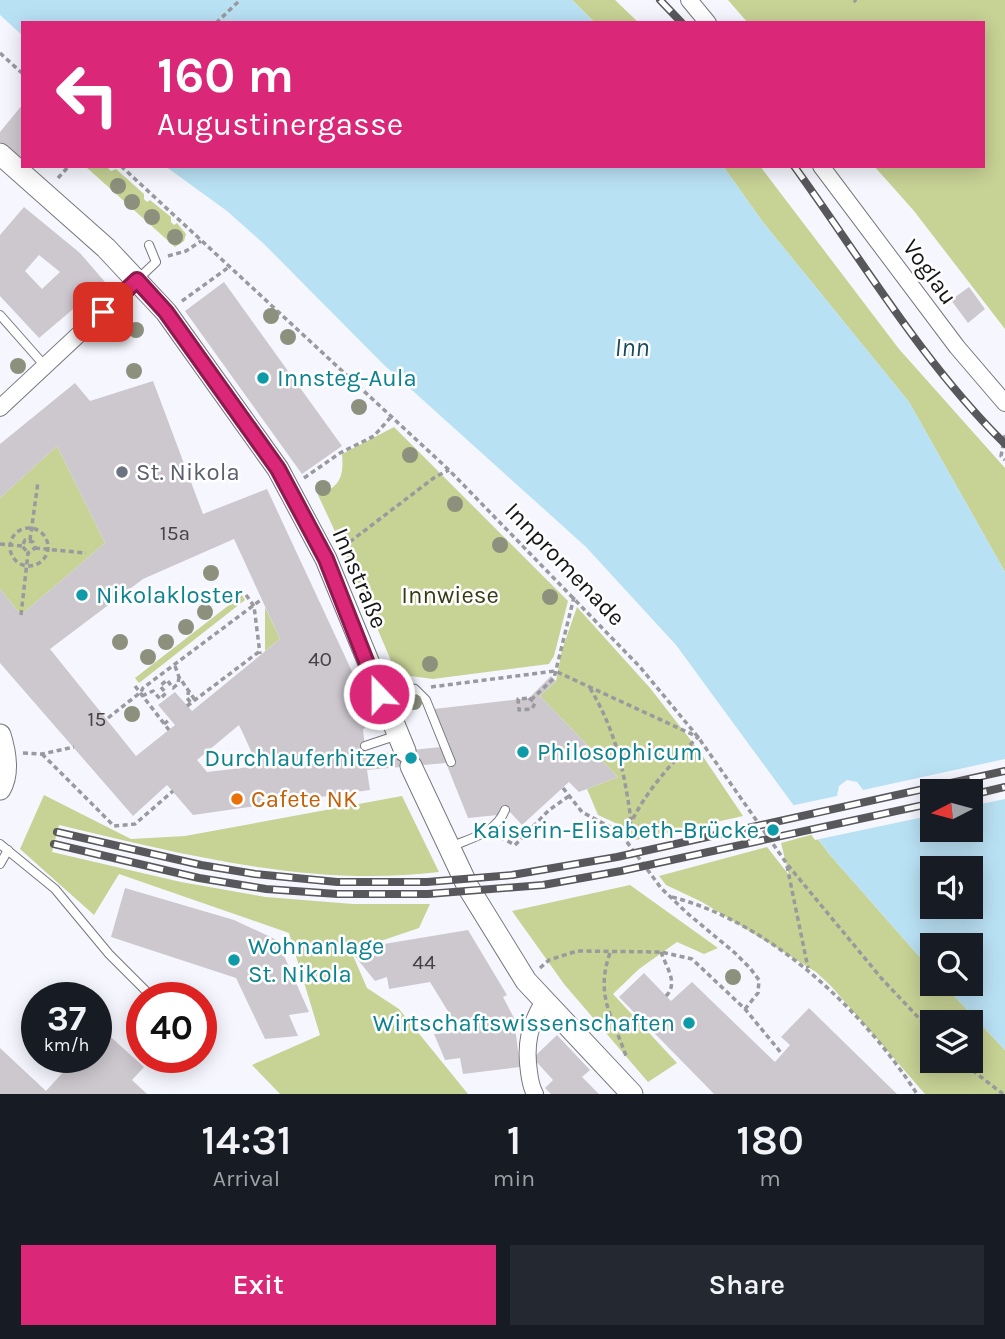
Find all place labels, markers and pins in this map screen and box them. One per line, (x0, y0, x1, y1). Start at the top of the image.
pin (73, 282, 133, 342)
place label: Innsteg-Aula (277, 364, 417, 392)
marker: Innsteg-Aula (255, 370, 271, 386)
place label: St. Nikola (136, 458, 240, 486)
marker: St. Nikola (114, 464, 130, 480)
place label: Nikolakloster (96, 581, 242, 609)
marker: Nikolakloster (74, 587, 90, 603)
place label: Philosophicum (537, 738, 703, 766)
place label: Durchlauferhitzer (204, 744, 397, 772)
marker: Philosophicum (515, 744, 531, 760)
marker: Durchlauferhitzer (403, 750, 419, 766)
place label: Cafete NK (251, 785, 358, 813)
marker: Cafete NK (229, 791, 245, 807)
place label: Kaiserin-Elisabeth-Brücke (473, 816, 759, 844)
marker: Kaiserin-Elisabeth-Brücke (765, 822, 781, 838)
place label: Wohnanlage St. Nikola (248, 932, 384, 988)
marker: Wohnanlage St. Nikola (226, 952, 242, 968)
place label: Wirtschaftswissenschaften (373, 1009, 675, 1037)
marker: Wirtschaftswissenschaften (681, 1015, 697, 1031)

